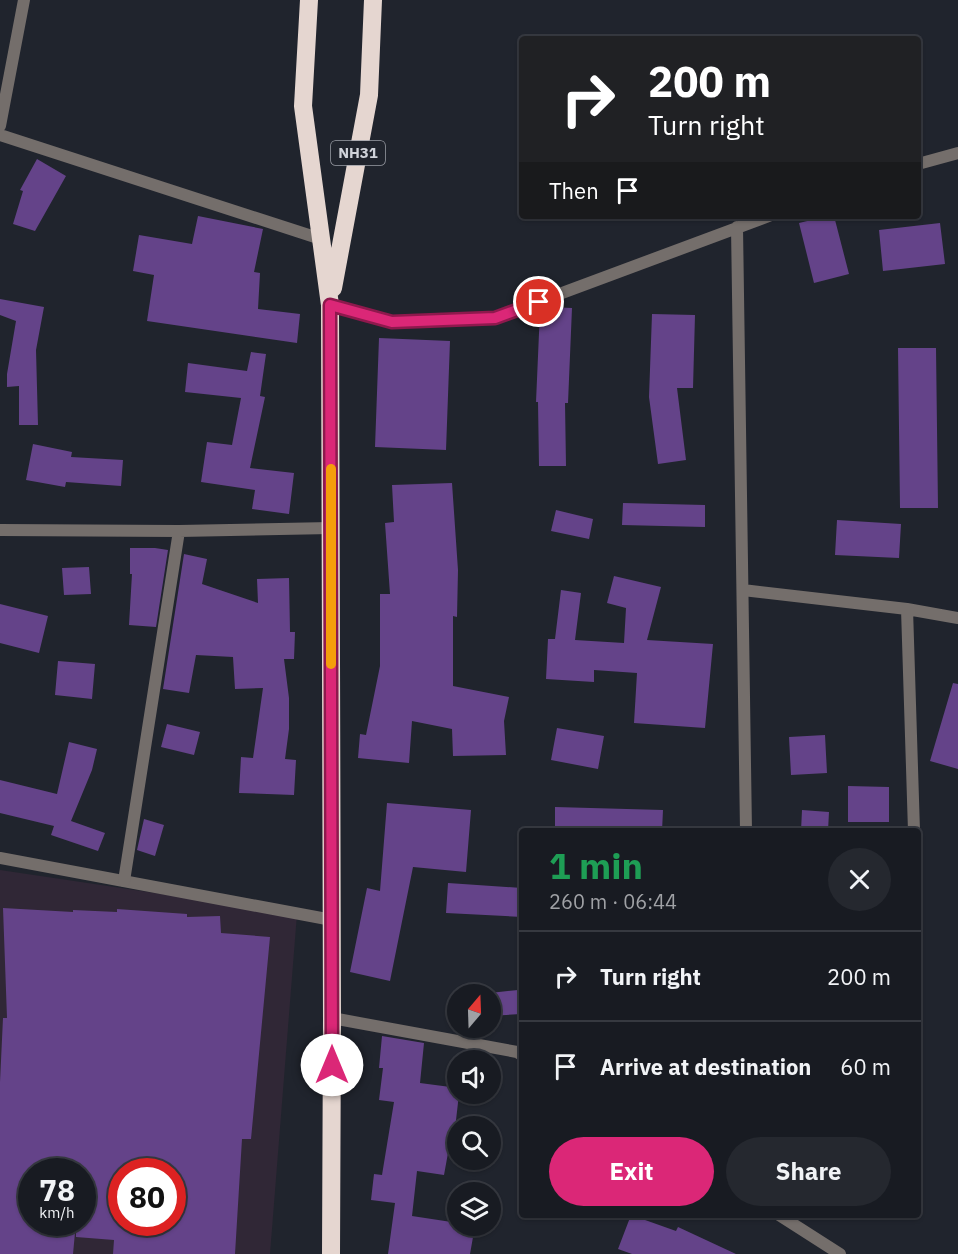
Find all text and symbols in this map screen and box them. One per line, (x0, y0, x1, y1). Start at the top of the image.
text: 200 m (648, 54, 771, 109)
icon: right (549, 60, 627, 138)
text: Turn right (648, 107, 765, 142)
road number: NH31 (331, 141, 385, 165)
icon: arrive (611, 174, 644, 207)
text: Then (549, 176, 599, 205)
pin (513, 276, 564, 327)
icon: arrive (522, 285, 555, 318)
text: 1 min (549, 842, 643, 889)
button: close (828, 848, 891, 911)
text: 260 m · 06:44 (549, 888, 677, 915)
icon: right (549, 960, 582, 993)
text: Turn right (600, 962, 701, 991)
text: 200 m (827, 962, 891, 991)
north arrow (447, 984, 501, 1038)
map controls (447, 984, 501, 1236)
position arrow (300, 1033, 364, 1097)
button: sound (447, 1050, 501, 1104)
icon: arrive (549, 1050, 582, 1083)
text: Arrive at destination (600, 1052, 811, 1081)
text: 60 m (840, 1052, 891, 1081)
button: search (447, 1116, 501, 1170)
button: Exit (549, 1137, 714, 1206)
button: Share (726, 1137, 891, 1206)
speed limit sign: 80 (108, 1158, 186, 1236)
text: 78 (39, 1170, 75, 1209)
button: layers (447, 1182, 501, 1236)
text: km/h (39, 1203, 75, 1222)

